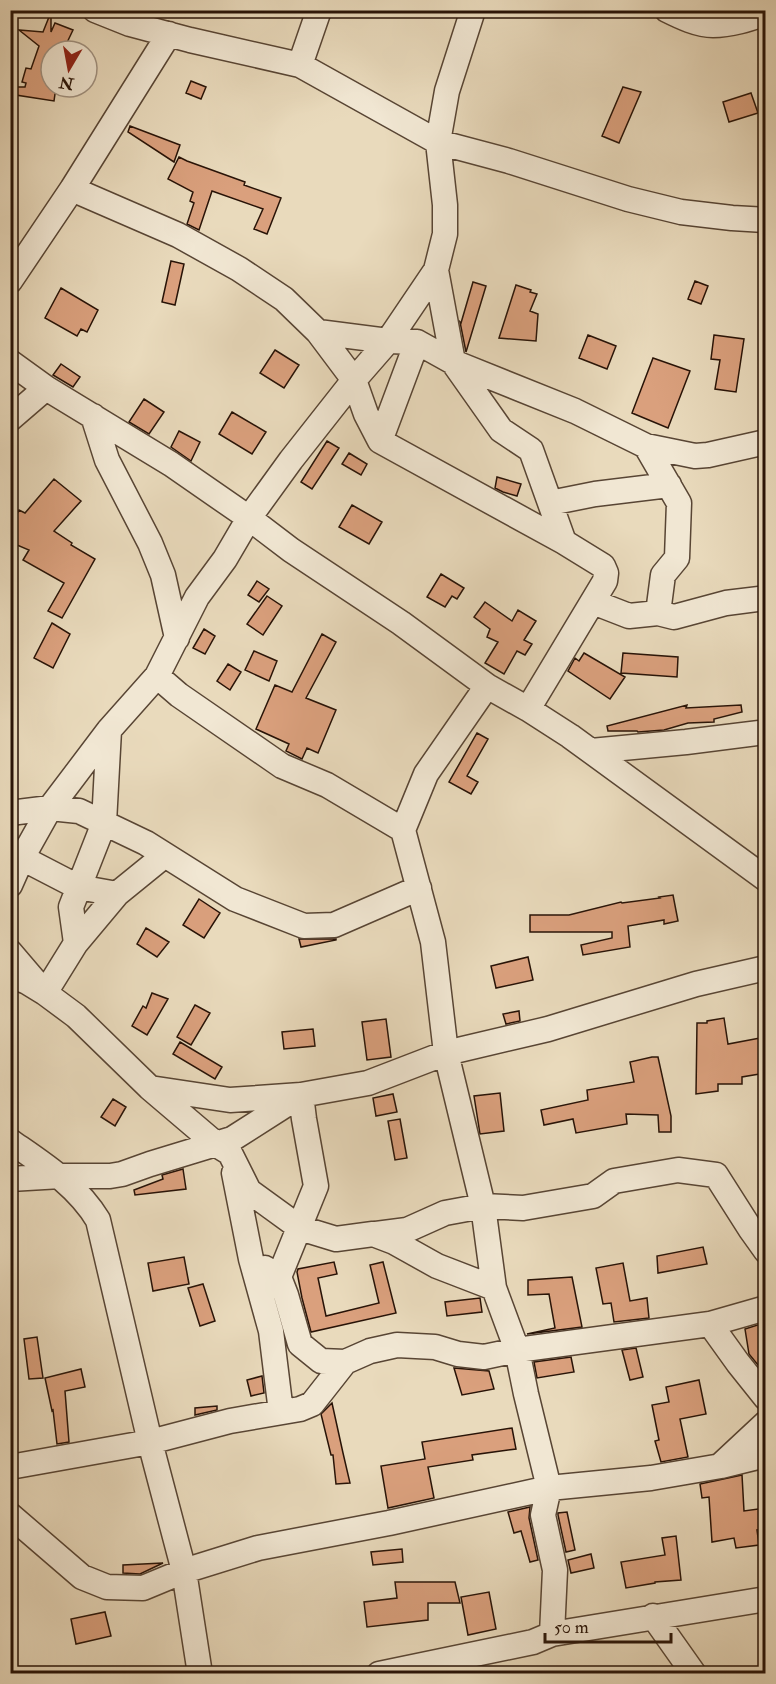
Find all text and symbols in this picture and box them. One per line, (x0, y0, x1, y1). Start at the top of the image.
north arrow (39, 39, 99, 99)
text: N (57, 72, 76, 94)
scale bar (545, 1606, 671, 1644)
text: 50 m (554, 1616, 589, 1639)

